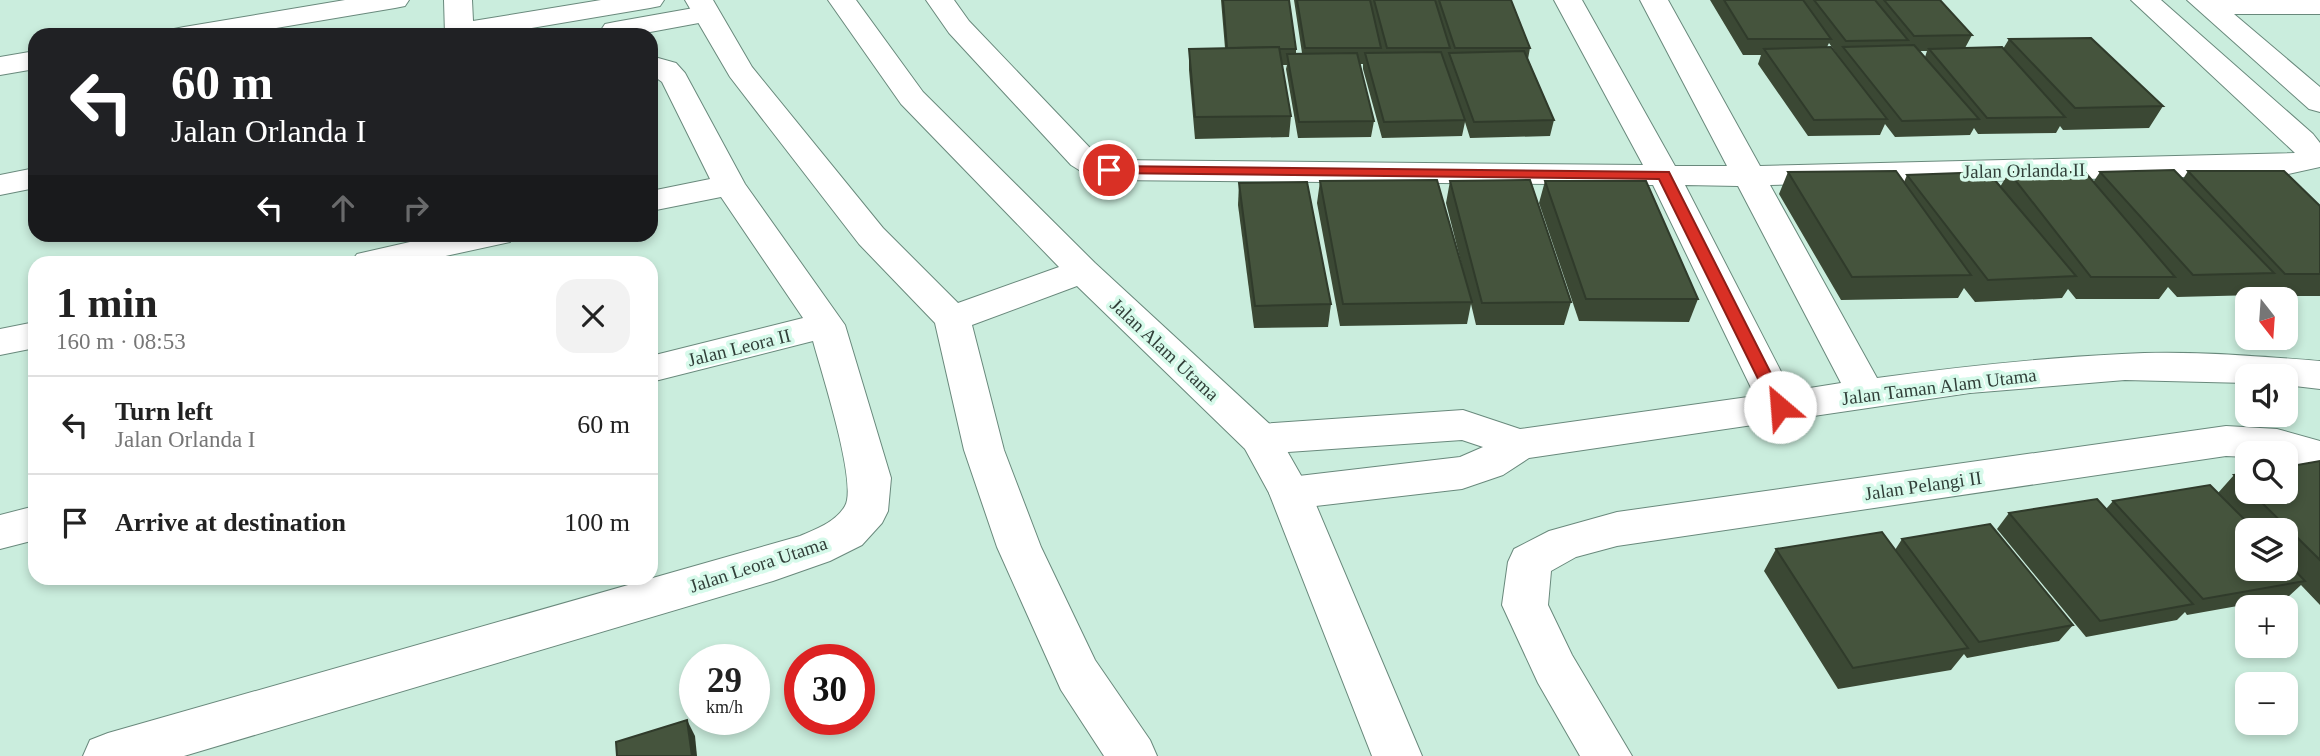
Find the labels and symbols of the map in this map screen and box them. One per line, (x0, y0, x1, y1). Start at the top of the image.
pin (1079, 140, 1139, 200)
street label: Jalan Orlanda II (1963, 159, 2085, 182)
north arrow (2235, 287, 2298, 350)
street label: Jalan Alam Utama (1106, 294, 1224, 405)
street label: Jalan Leora II (685, 325, 793, 370)
street label: Jalan Taman Alam Utama (1840, 364, 2038, 409)
position arrow (1743, 370, 1817, 444)
street label: Jalan Pelangi II (1863, 467, 1983, 504)
street label: Jalan Leora Utama (687, 532, 830, 597)
speed limit sign: 30 (784, 644, 875, 735)

